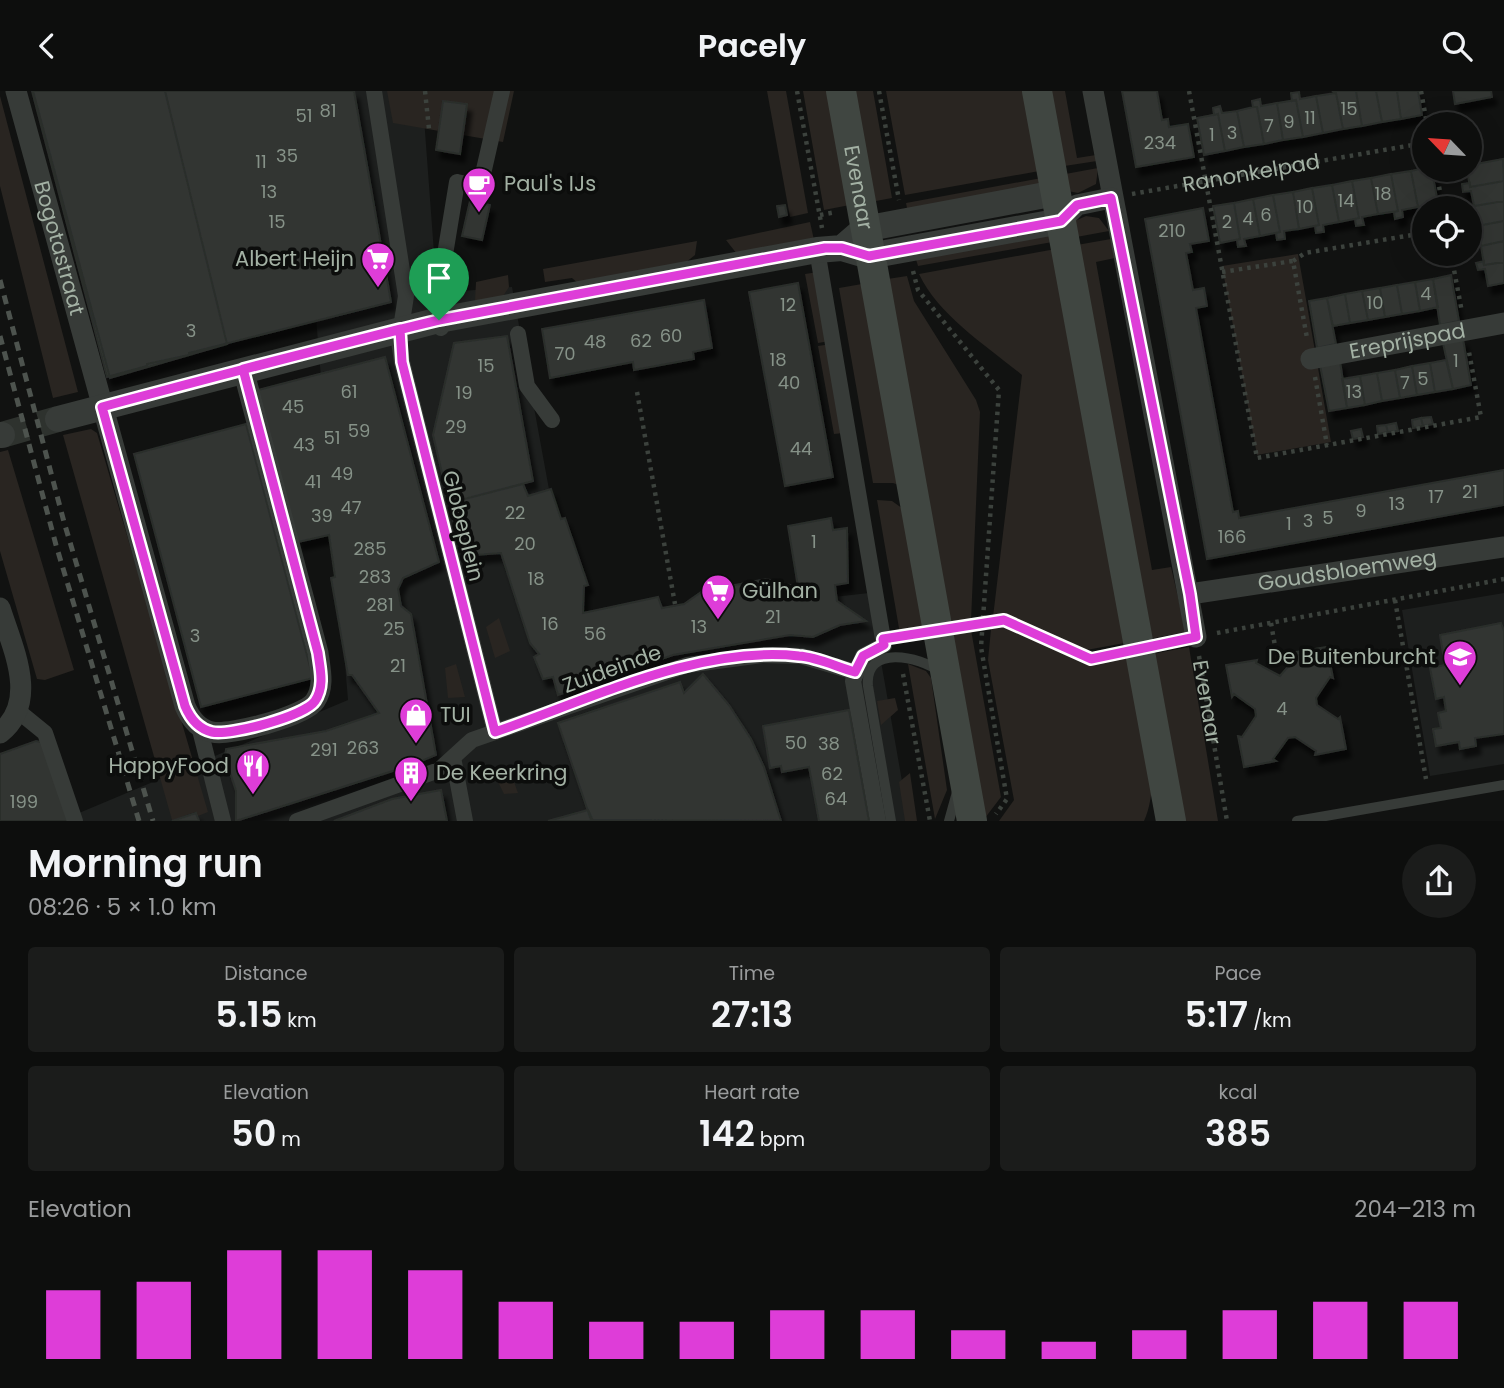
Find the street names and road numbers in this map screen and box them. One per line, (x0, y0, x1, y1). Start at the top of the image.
street label: Evenaar (837, 143, 881, 232)
street label: Ranonkelpad (1180, 146, 1322, 199)
street label: Bogotastraat (27, 177, 92, 319)
street label: Ereprijspad (1347, 315, 1468, 366)
street label: Globeplein (436, 467, 491, 584)
street label: Goudsbloemweg (1256, 542, 1439, 598)
street label: Zuideinde (558, 637, 665, 700)
street label: Evenaar (1186, 658, 1229, 747)

